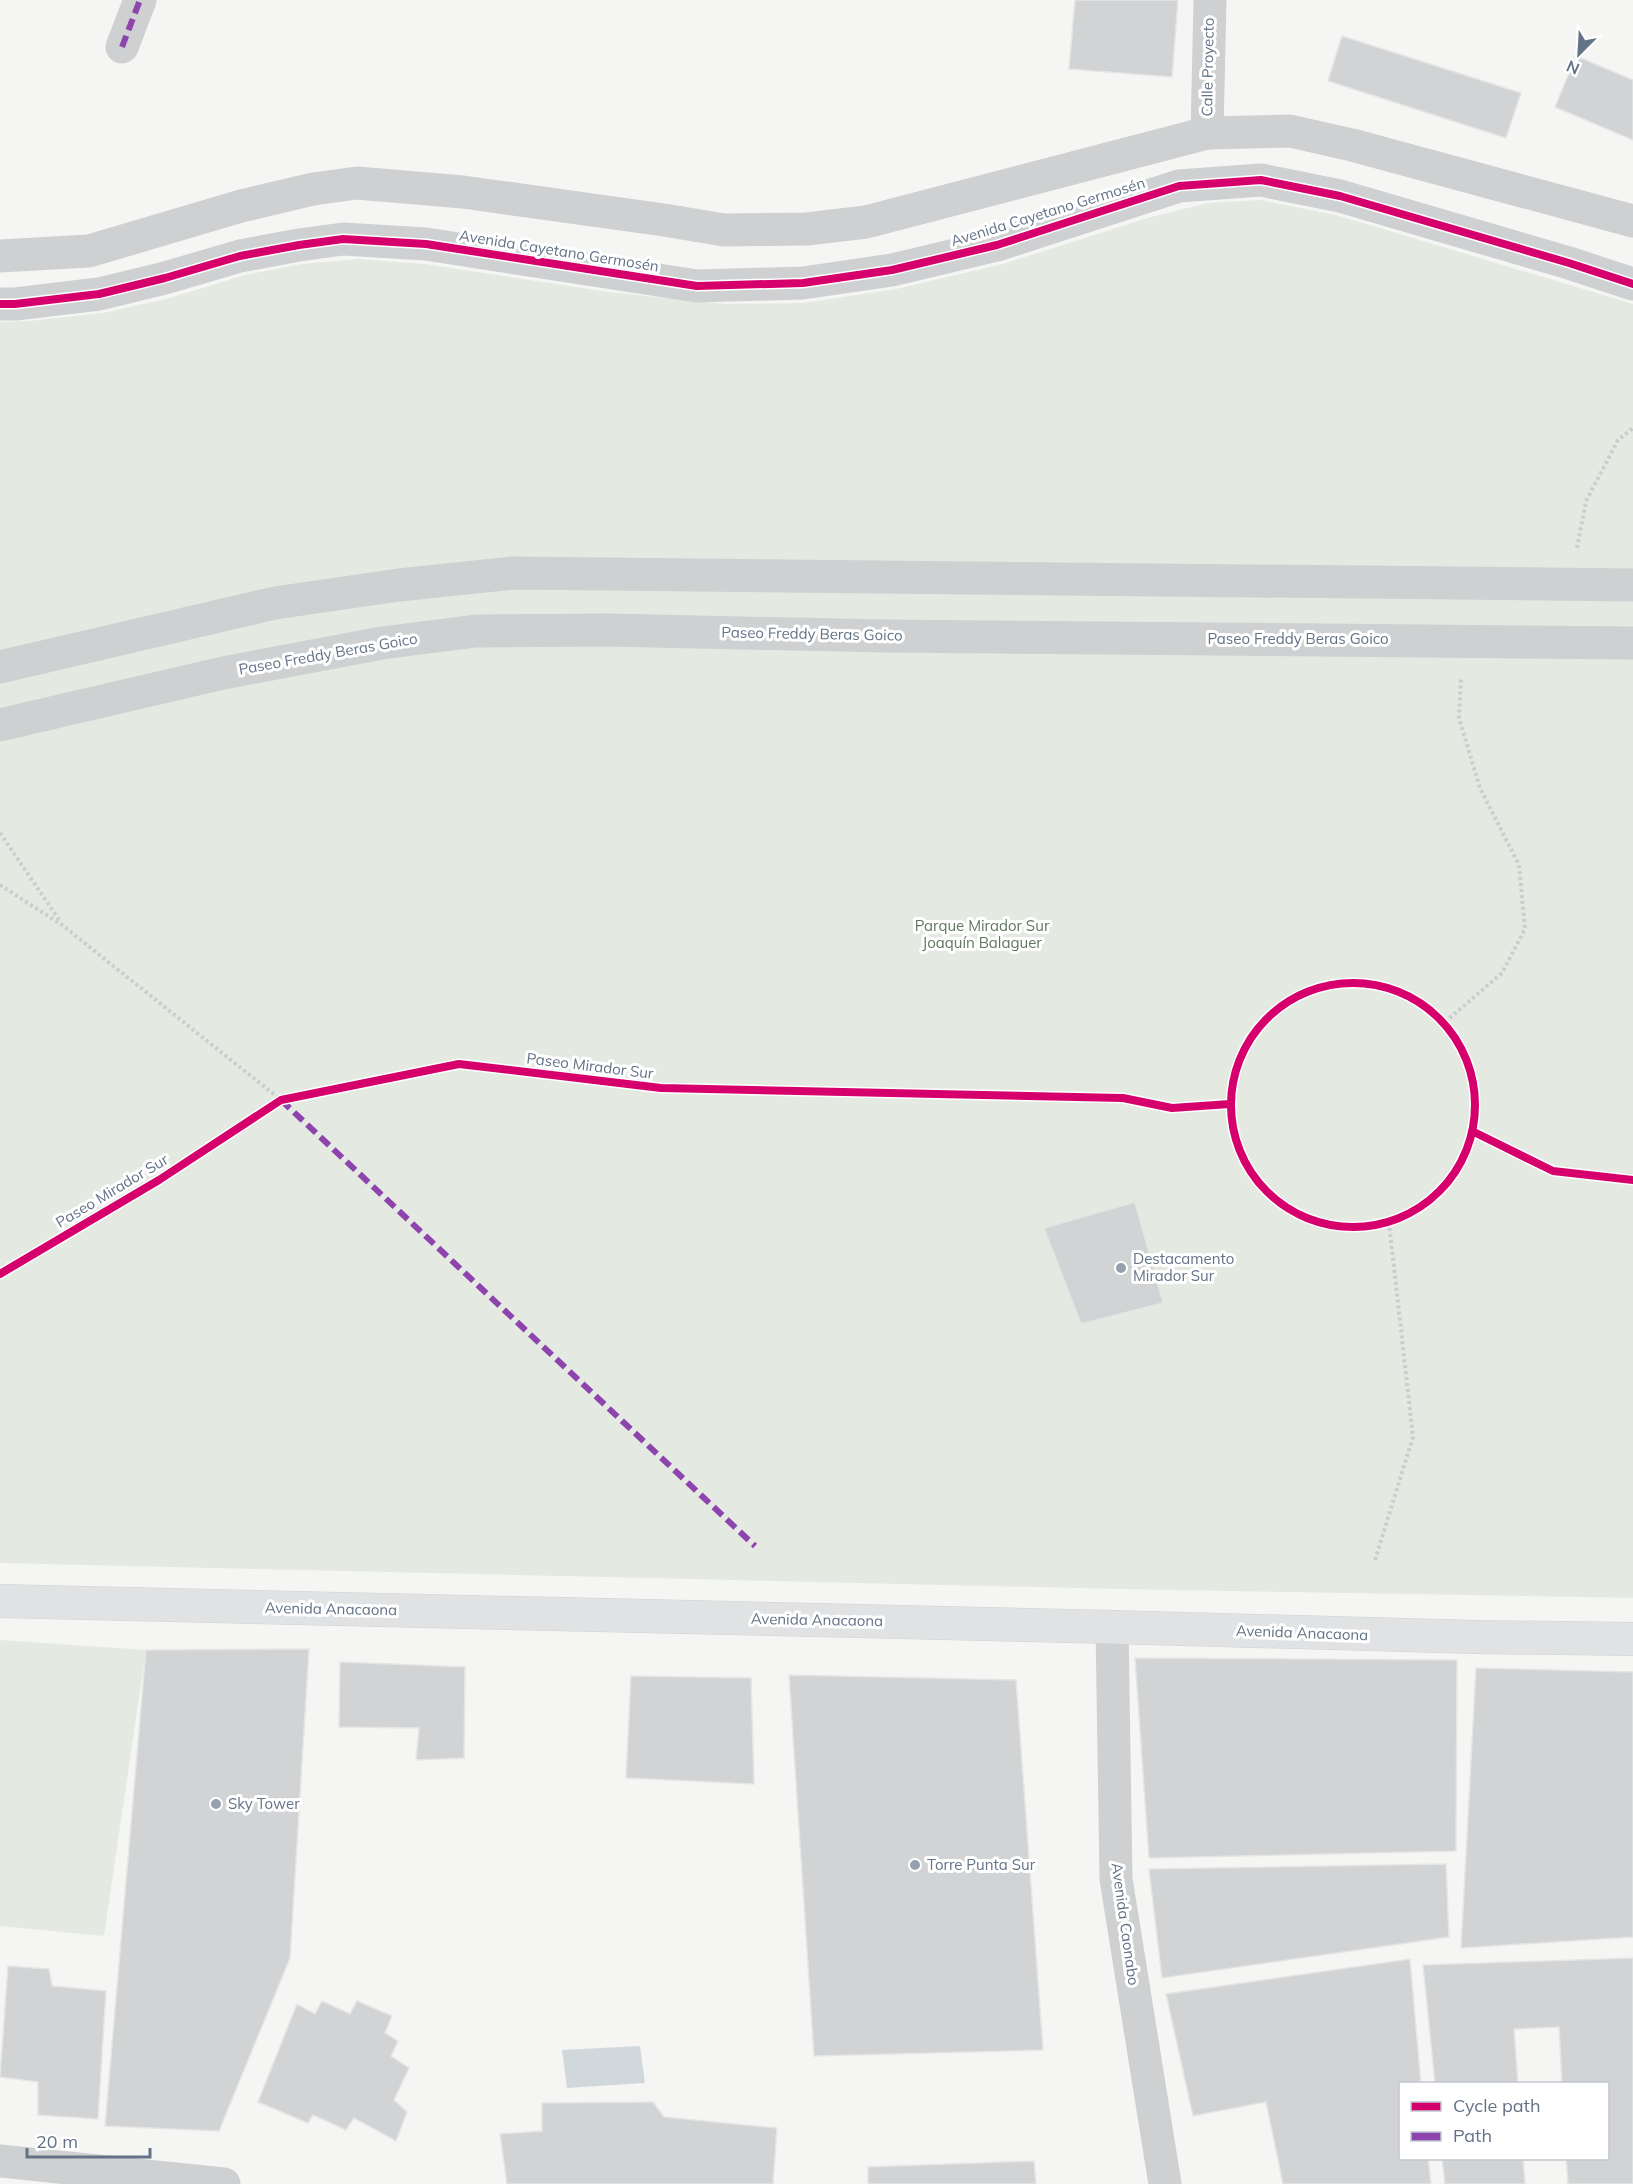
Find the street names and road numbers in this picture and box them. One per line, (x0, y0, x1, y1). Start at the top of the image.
street label: Calle Proyecto (1197, 17, 1218, 117)
street label: Avenida Cayetano Germosén (948, 173, 1147, 250)
street label: Avenida Cayetano Germosén (458, 225, 660, 276)
street label: Paseo Freddy Beras Goico (721, 622, 903, 645)
street label: Paseo Freddy Beras Goico (237, 628, 419, 679)
street label: Paseo Freddy Beras Goico (1207, 629, 1389, 648)
street label: Paseo Mirador Sur (526, 1048, 655, 1083)
street label: Paseo Mirador Sur (52, 1149, 172, 1232)
street label: Avenida Anacaona (265, 1598, 397, 1619)
street label: Avenida Anacaona (751, 1609, 883, 1630)
street label: Avenida Anacaona (1235, 1621, 1369, 1644)
street label: Avenida Caonabo (1107, 1861, 1144, 1987)

